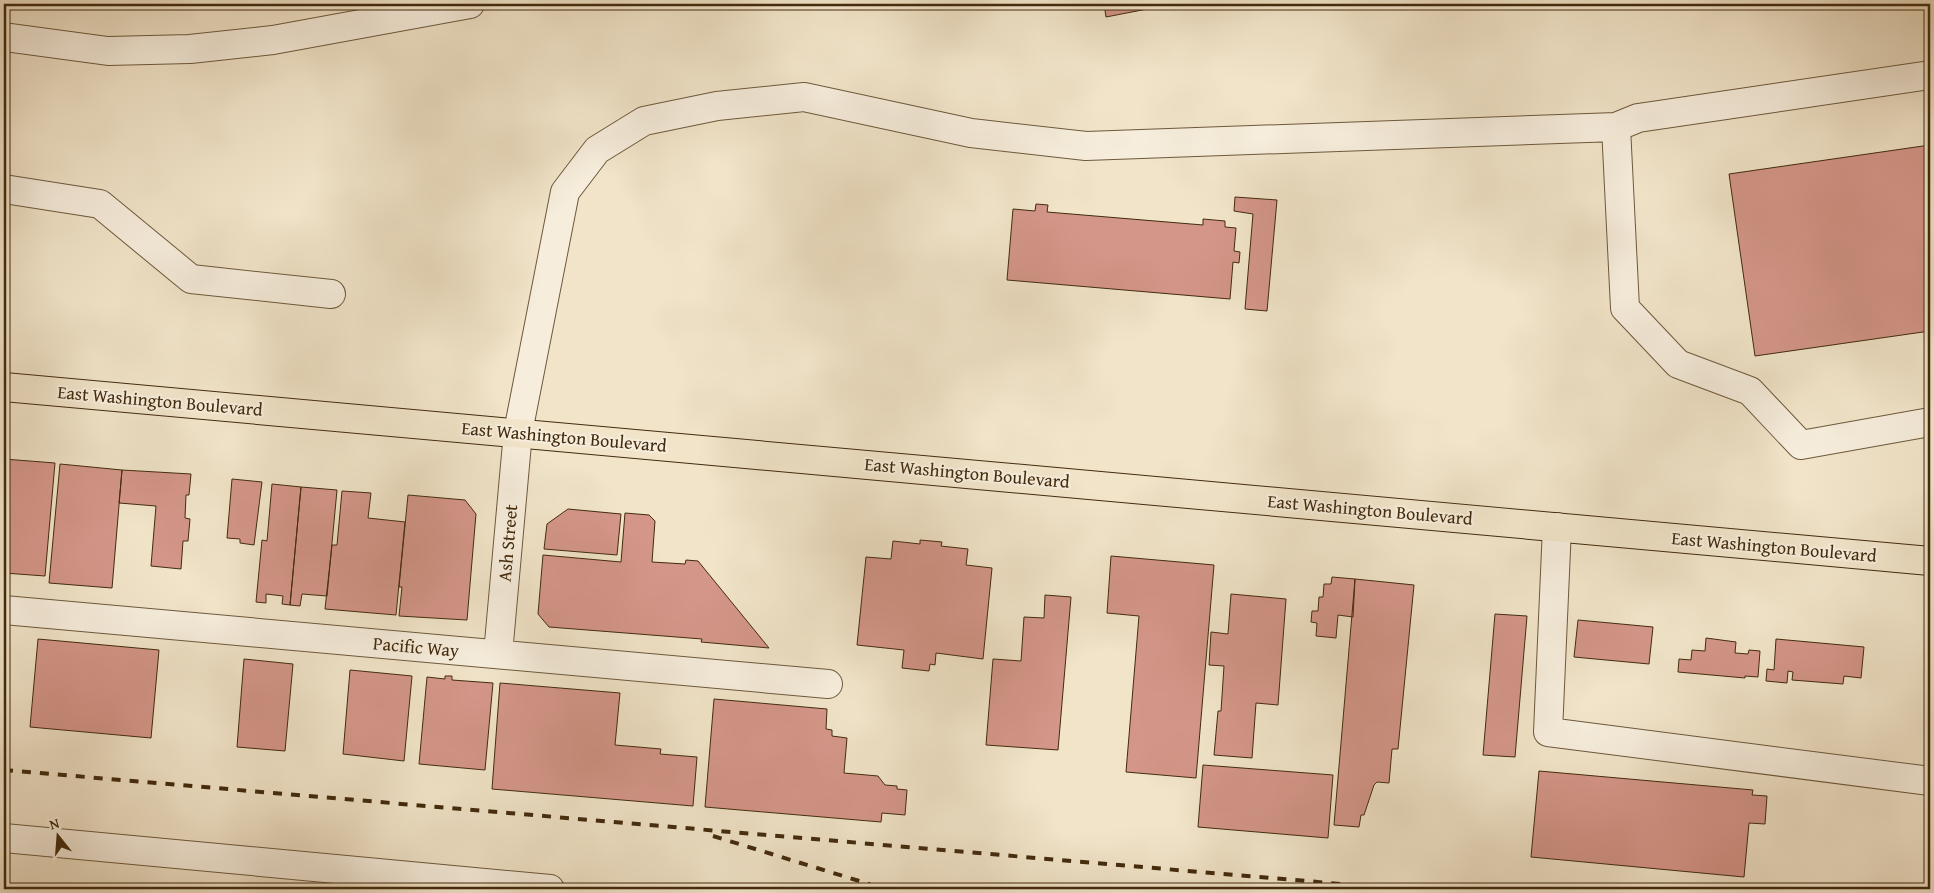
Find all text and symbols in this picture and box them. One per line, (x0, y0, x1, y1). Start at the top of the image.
street label: East Washington Boulevard (56, 378, 264, 423)
street label: East Washington Boulevard (460, 414, 668, 459)
street label: East Washington Boulevard (863, 450, 1071, 495)
street label: East Washington Boulevard (1266, 487, 1474, 532)
street label: Ash Street (491, 502, 524, 583)
street label: East Washington Boulevard (1670, 524, 1878, 569)
street label: Pacific Way (372, 629, 460, 664)
north arrow (32, 810, 82, 860)
text: N (47, 812, 62, 834)

